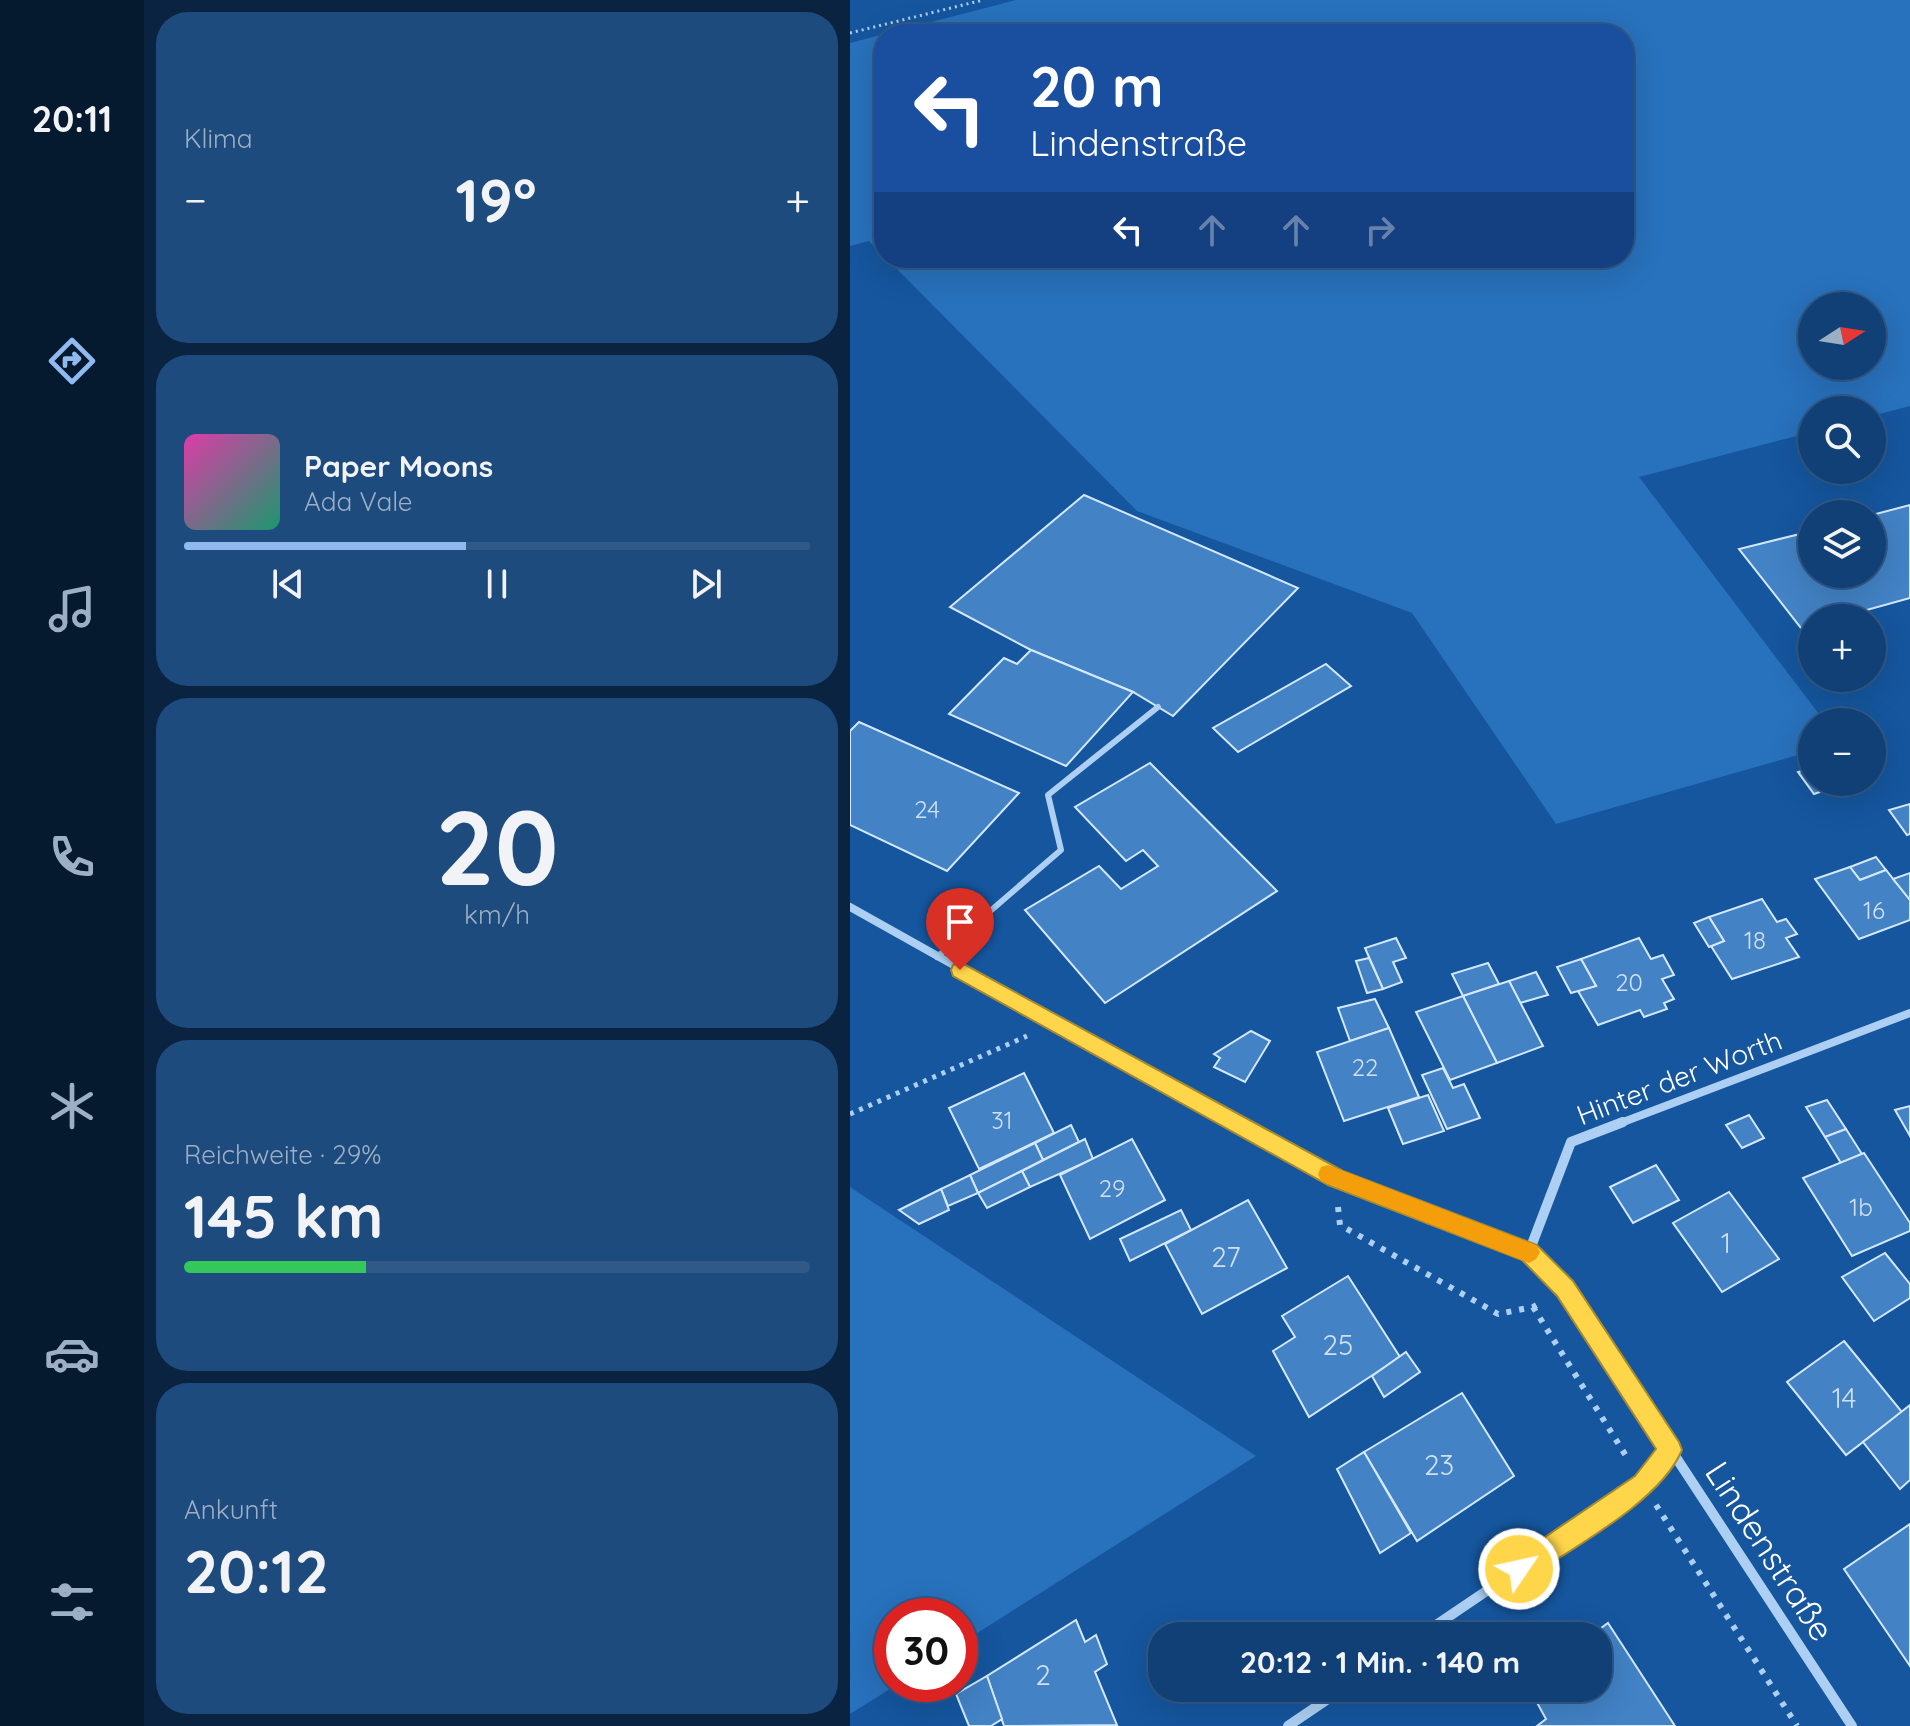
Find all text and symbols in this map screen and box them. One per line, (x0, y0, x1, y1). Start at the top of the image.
text: 20 m (1030, 51, 1164, 121)
icon: left (898, 56, 1002, 160)
text: 20:11 (32, 96, 112, 141)
text: Lindenstraße (1030, 120, 1247, 165)
text: Klima (184, 122, 253, 155)
text: 19° (456, 162, 537, 237)
text: − (184, 172, 207, 227)
text: + (785, 172, 810, 227)
icon: left (1106, 208, 1150, 252)
icon: ahead (1190, 208, 1234, 252)
icon: ahead (1274, 208, 1318, 252)
icon: right (1358, 208, 1402, 252)
north arrow (1798, 292, 1886, 380)
map controls (1798, 292, 1886, 796)
icon: directions (44, 333, 100, 389)
button: search (1798, 396, 1886, 484)
text: Paper Moons (304, 447, 493, 485)
text: Ada Vale (304, 485, 413, 518)
button: layers (1798, 500, 1886, 588)
icon: previous (266, 562, 310, 606)
icon: pause (475, 562, 519, 606)
icon: next (684, 562, 728, 606)
icon: music (44, 581, 100, 637)
button: + (1798, 604, 1886, 692)
button: − (1798, 708, 1886, 796)
text: 20 (435, 781, 559, 911)
house number: 24 (914, 794, 940, 824)
icon: phone (44, 829, 100, 885)
pin (926, 888, 994, 970)
house number: 16 (1863, 895, 1885, 925)
text: km/h (464, 898, 530, 931)
icon: arrive (938, 900, 982, 944)
house number: 18 (1744, 925, 1766, 955)
house number: 20 (1615, 967, 1643, 997)
street label: Hinter der Worth (1571, 1022, 1787, 1132)
house number: 22 (1352, 1052, 1378, 1082)
icon: climate (44, 1078, 100, 1134)
house number: 31 (991, 1105, 1013, 1135)
text: Reichweite · 29% (184, 1138, 381, 1171)
house number: 29 (1099, 1173, 1125, 1203)
text: 145 km (184, 1178, 383, 1253)
house number: 1b (1849, 1192, 1873, 1222)
house number: 1 (1721, 1225, 1731, 1260)
house number: 27 (1211, 1239, 1241, 1274)
icon: car (44, 1326, 100, 1382)
house number: 25 (1323, 1327, 1353, 1362)
house number: 14 (1832, 1380, 1856, 1415)
house number: 23 (1424, 1447, 1454, 1482)
street label: Lindenstraße (1696, 1453, 1844, 1649)
text: Ankunft (184, 1493, 278, 1526)
position arrow (1477, 1527, 1561, 1611)
text: 20:12 (184, 1533, 329, 1608)
icon: filters (44, 1574, 100, 1630)
speed limit sign: 30 (874, 1598, 978, 1702)
text: 20:12 · 1 Min. · 140 m (1240, 1643, 1520, 1681)
house number: 2 (1035, 1657, 1051, 1692)

